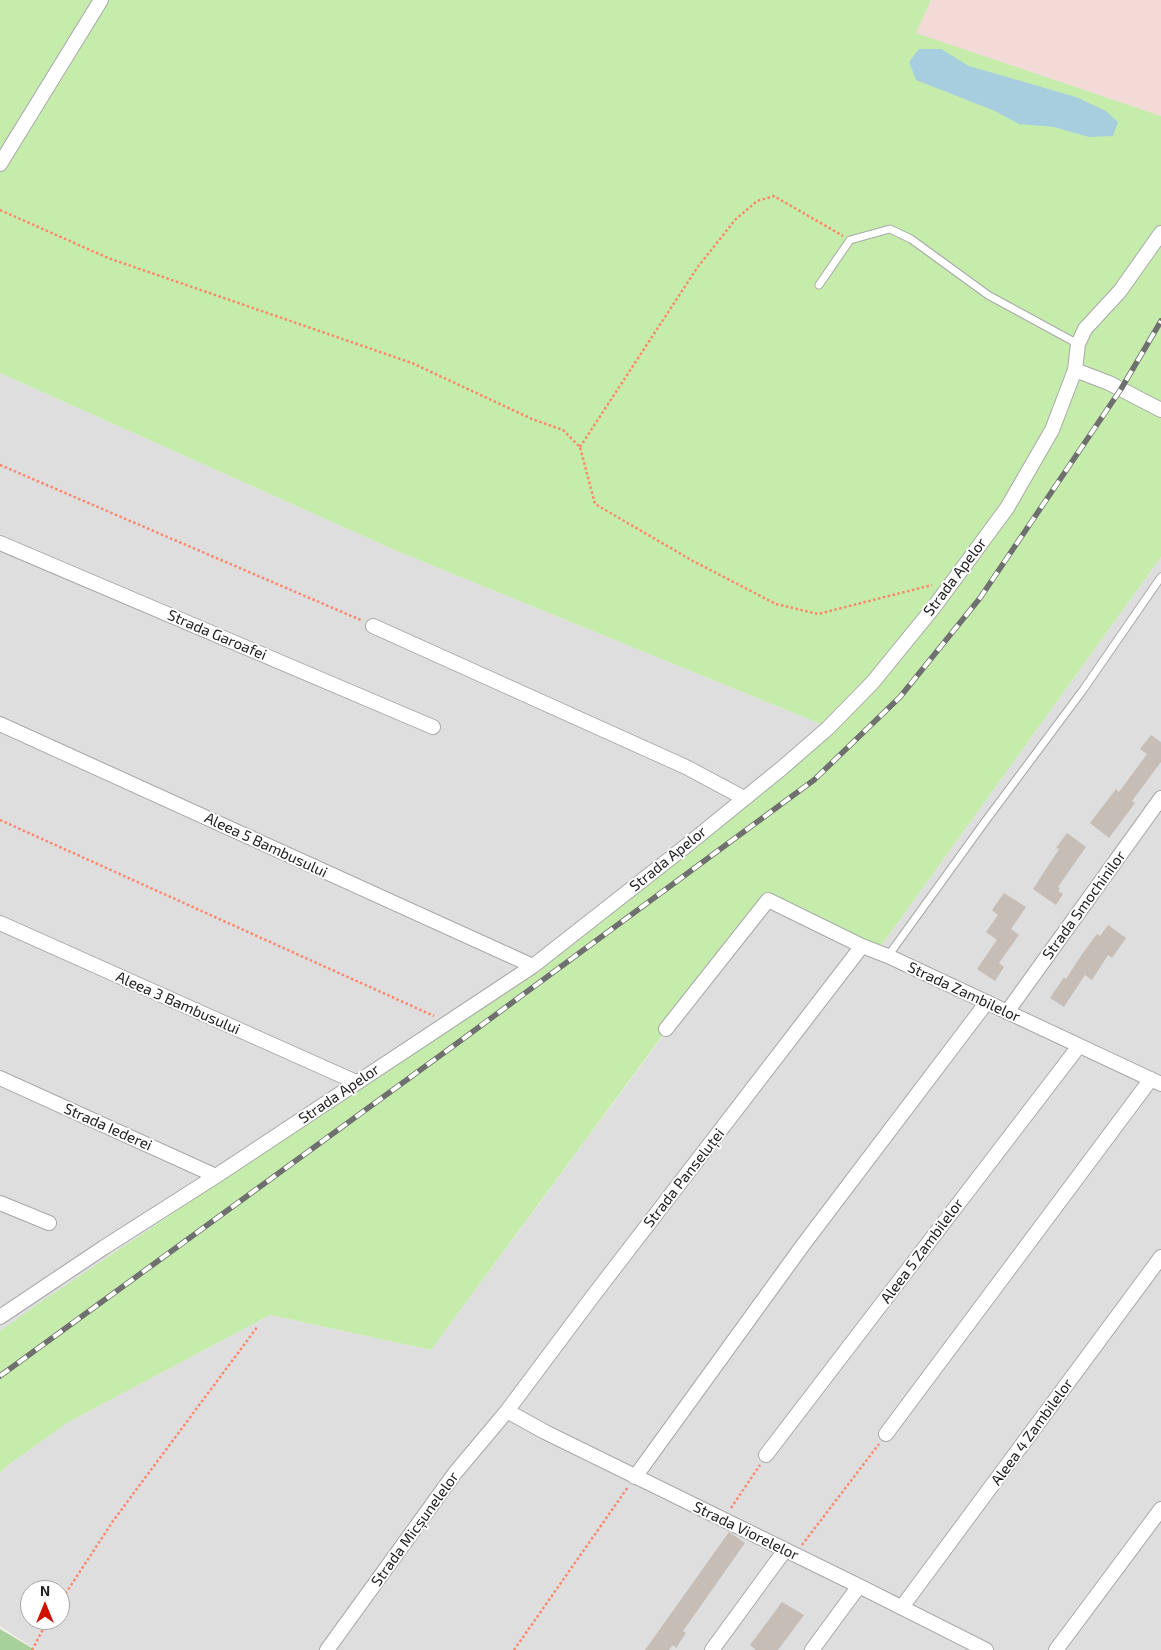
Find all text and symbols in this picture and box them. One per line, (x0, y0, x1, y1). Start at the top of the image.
street label: Strada Apelor (920, 534, 990, 620)
street label: Strada Garoafei (165, 606, 269, 664)
street label: Aleea 5 Bambusului (202, 809, 330, 881)
street label: Strada Apelor (626, 823, 710, 895)
street label: Strada Smochinilor (1039, 847, 1129, 963)
street label: Strada Zambilelor (905, 958, 1023, 1026)
street label: Aleea 3 Bambusului (113, 968, 243, 1038)
street label: Strada Apelor (295, 1060, 383, 1128)
street label: Strada Iederei (61, 1100, 155, 1154)
street label: Strada Panseluței (640, 1125, 728, 1231)
street label: Aleea 5 Zambilelor (877, 1195, 967, 1307)
street label: Aleea 4 Zambilelor (987, 1375, 1077, 1489)
street label: Strada Micșunelelor (367, 1468, 463, 1590)
street label: Strada Viorelelor (690, 1498, 802, 1564)
north arrow (20, 1580, 70, 1630)
text: N (40, 1582, 50, 1599)

